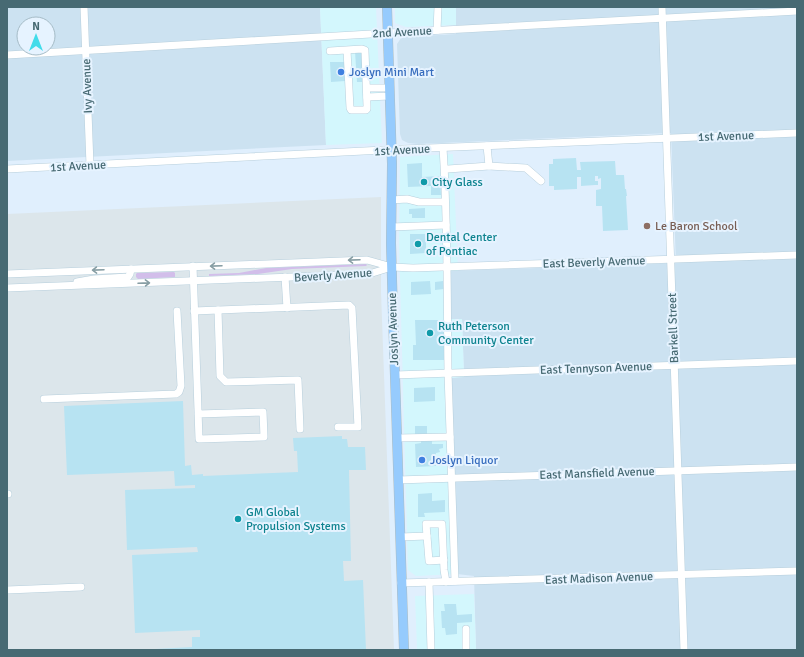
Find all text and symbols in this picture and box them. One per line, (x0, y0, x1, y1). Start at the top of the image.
north arrow (16, 16, 56, 56)
text: N (32, 20, 40, 33)
street label: 2nd Avenue (372, 23, 432, 42)
street label: Ivy Avenue (79, 58, 96, 114)
place label: Joslyn Mini Mart (349, 65, 434, 80)
marker: Joslyn Mini Mart (336, 67, 346, 77)
street label: 1st Avenue (698, 128, 754, 145)
street label: 1st Avenue (374, 142, 430, 159)
street label: 1st Avenue (50, 158, 106, 175)
place label: City Glass (432, 175, 483, 190)
marker: City Glass (419, 177, 429, 187)
place label: Le Baron School (655, 219, 738, 234)
marker: Le Baron School (642, 221, 652, 231)
place label: Dental Center of Pontiac (426, 230, 498, 259)
marker: Dental Center of Pontiac (413, 239, 423, 249)
street label: East Beverly Avenue (542, 253, 646, 272)
one-way arrow (348, 256, 361, 264)
one-way arrow (210, 262, 223, 269)
street label: Beverly Avenue (294, 265, 372, 286)
one-way arrow (92, 267, 105, 274)
one-way arrow (137, 279, 150, 287)
street label: Joslyn Avenue (385, 292, 402, 366)
street label: Barkell Street (665, 293, 682, 363)
place label: Ruth Peterson Community Center (438, 319, 534, 348)
marker: Ruth Peterson Community Center (425, 328, 435, 338)
street label: East Tennyson Avenue (540, 359, 653, 378)
place label: Joslyn Liquor (430, 453, 498, 468)
marker: Joslyn Liquor (417, 455, 427, 465)
street label: East Mansfield Avenue (539, 464, 655, 483)
place label: GM Global Propulsion Systems (246, 505, 346, 534)
marker: GM Global Propulsion Systems (233, 514, 243, 524)
street label: East Madison Avenue (545, 569, 653, 588)

